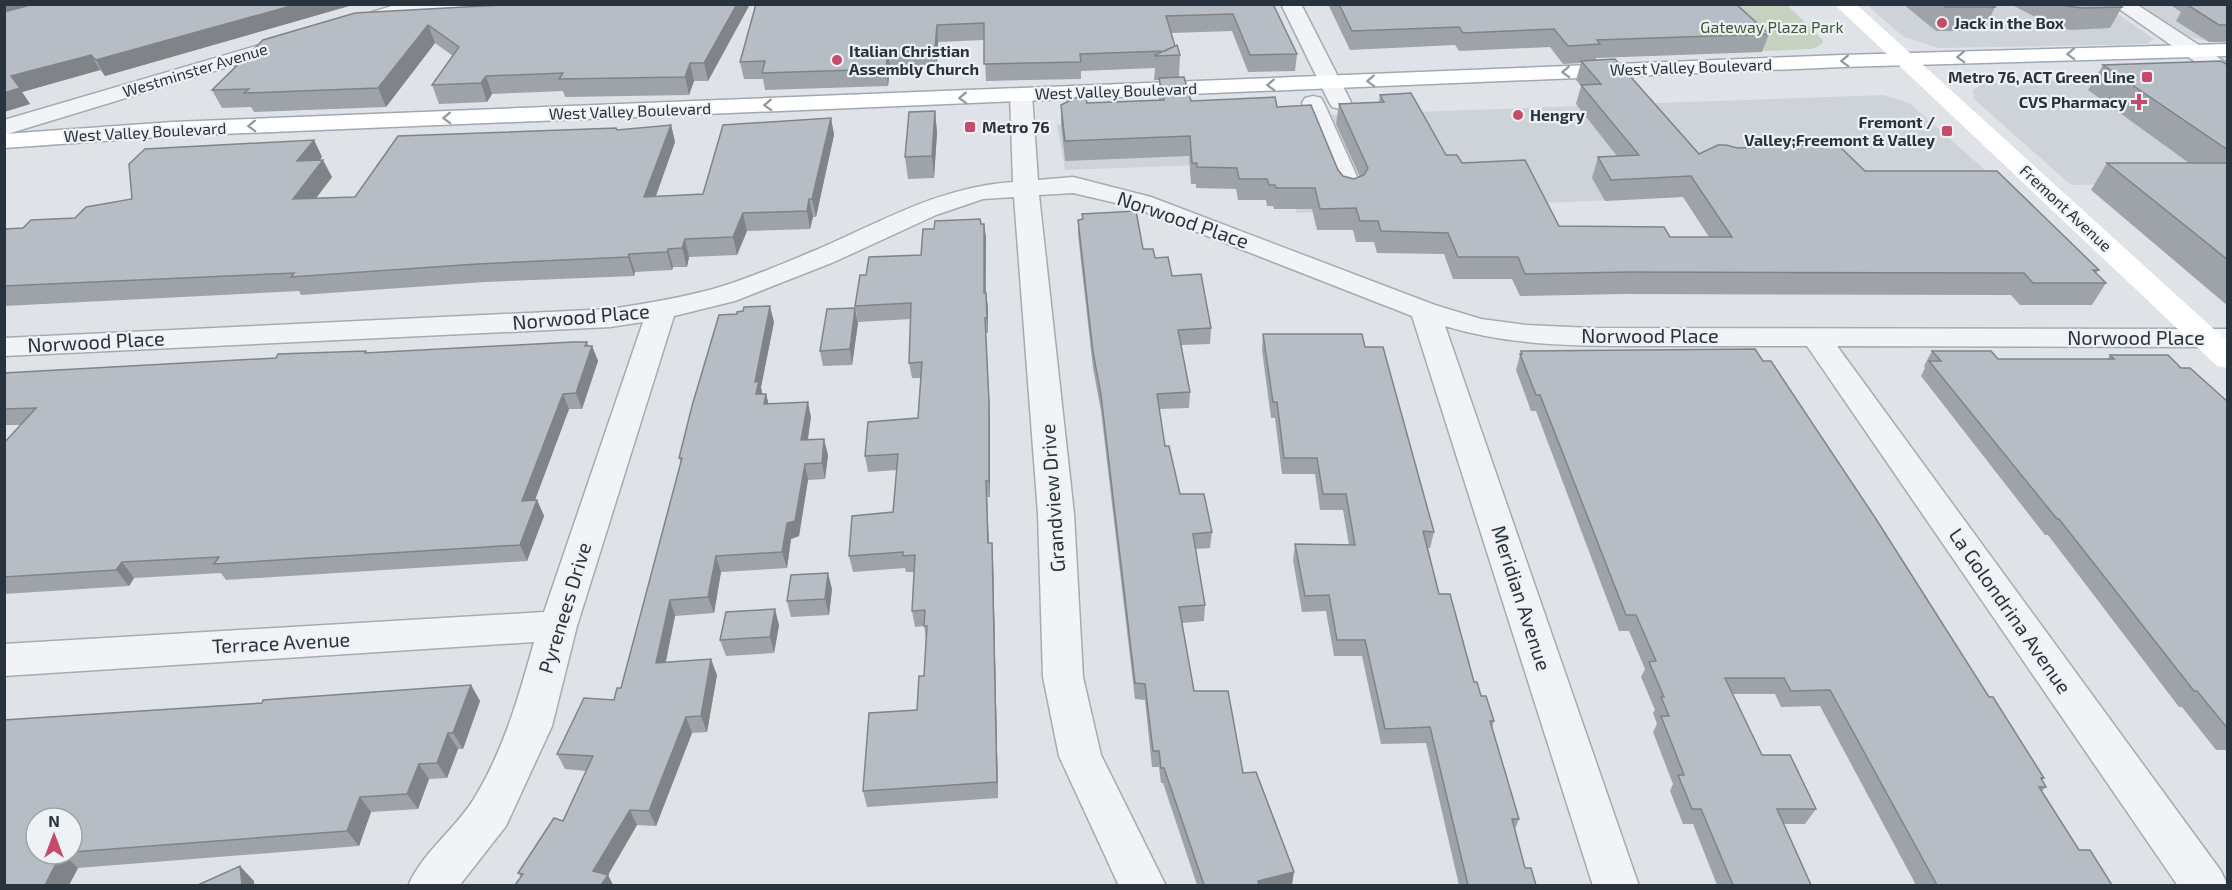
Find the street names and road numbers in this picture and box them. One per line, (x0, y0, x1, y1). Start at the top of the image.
street label: Westminster Avenue (120, 38, 270, 101)
street label: West Valley Boulevard (1609, 54, 1773, 79)
street label: West Valley Boulevard (1034, 78, 1198, 103)
street label: West Valley Boulevard (548, 98, 712, 123)
street label: West Valley Boulevard (63, 118, 227, 145)
street label: Fremont Avenue (2017, 160, 2116, 255)
street label: Norwood Place (1114, 185, 1252, 253)
street label: Norwood Place (511, 298, 651, 334)
street label: Norwood Place (1581, 323, 1719, 347)
street label: Norwood Place (27, 325, 165, 357)
street label: Norwood Place (2067, 325, 2205, 349)
street label: Grandview Drive (1035, 423, 1069, 573)
street label: Meridian Avenue (1487, 522, 1557, 673)
street label: La Golondrina Avenue (1945, 523, 2077, 698)
street label: Pyrenees Drive (533, 539, 595, 676)
street label: Terrace Avenue (211, 626, 351, 658)

